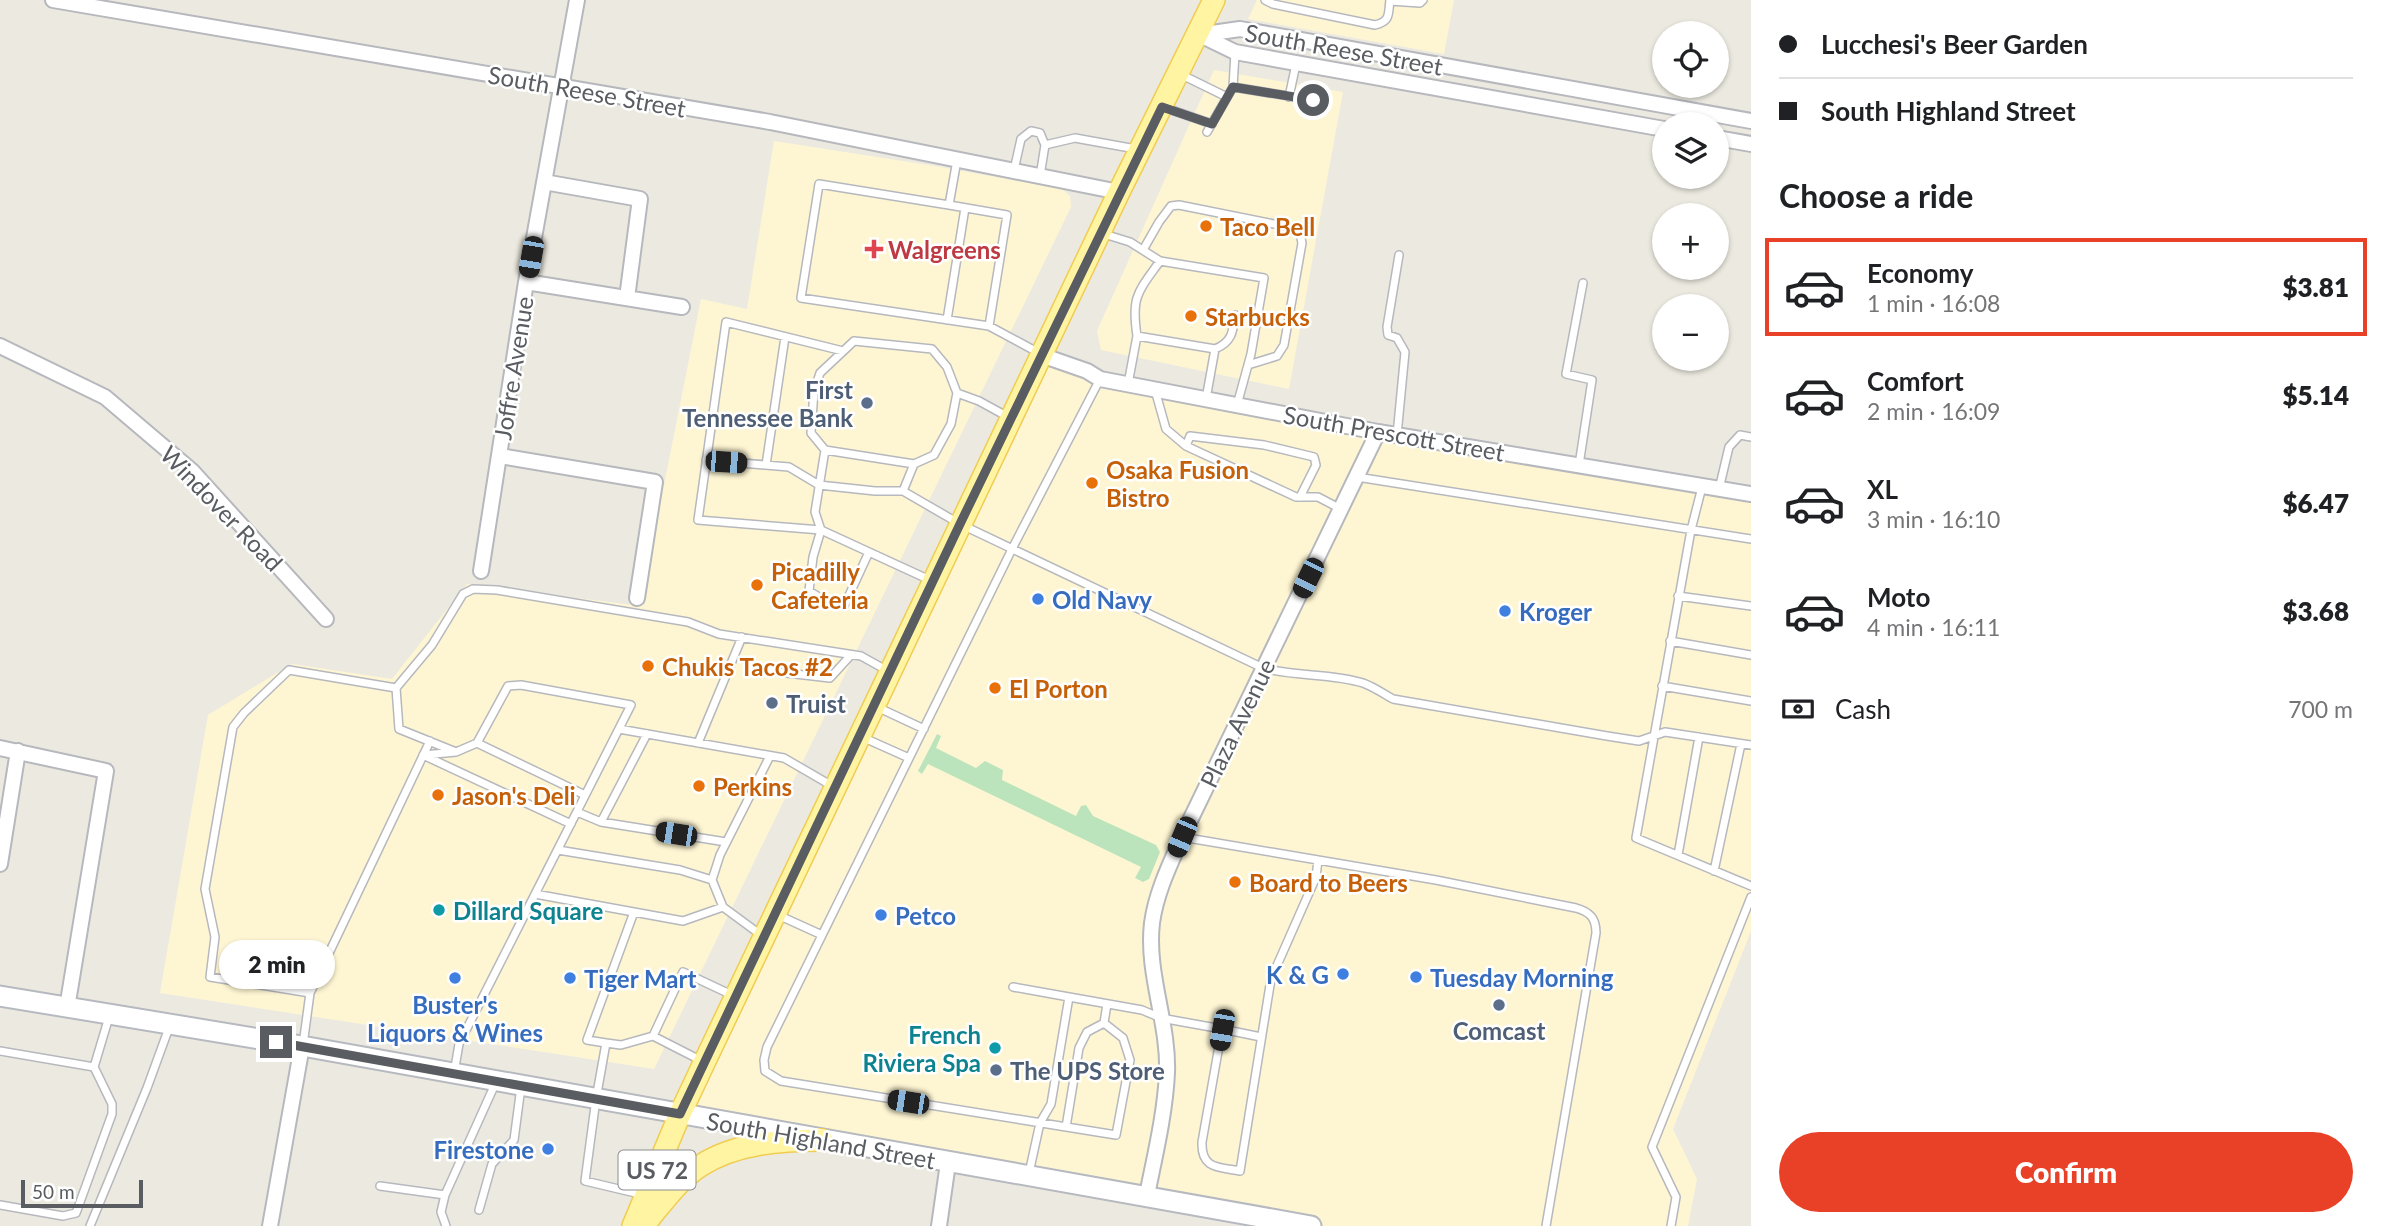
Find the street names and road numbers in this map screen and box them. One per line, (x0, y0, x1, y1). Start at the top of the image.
street label: South Reese Street (1243, 17, 1445, 81)
street label: South Reese Street (486, 59, 688, 123)
street label: Joffre Avenue (487, 294, 539, 442)
street label: South Prescott Street (1281, 399, 1507, 467)
street label: Windover Road (155, 439, 289, 577)
street label: Plaza Avenue (1193, 654, 1281, 792)
street label: South Highland Street (704, 1106, 938, 1174)
road number: US 72 (618, 1150, 696, 1190)

